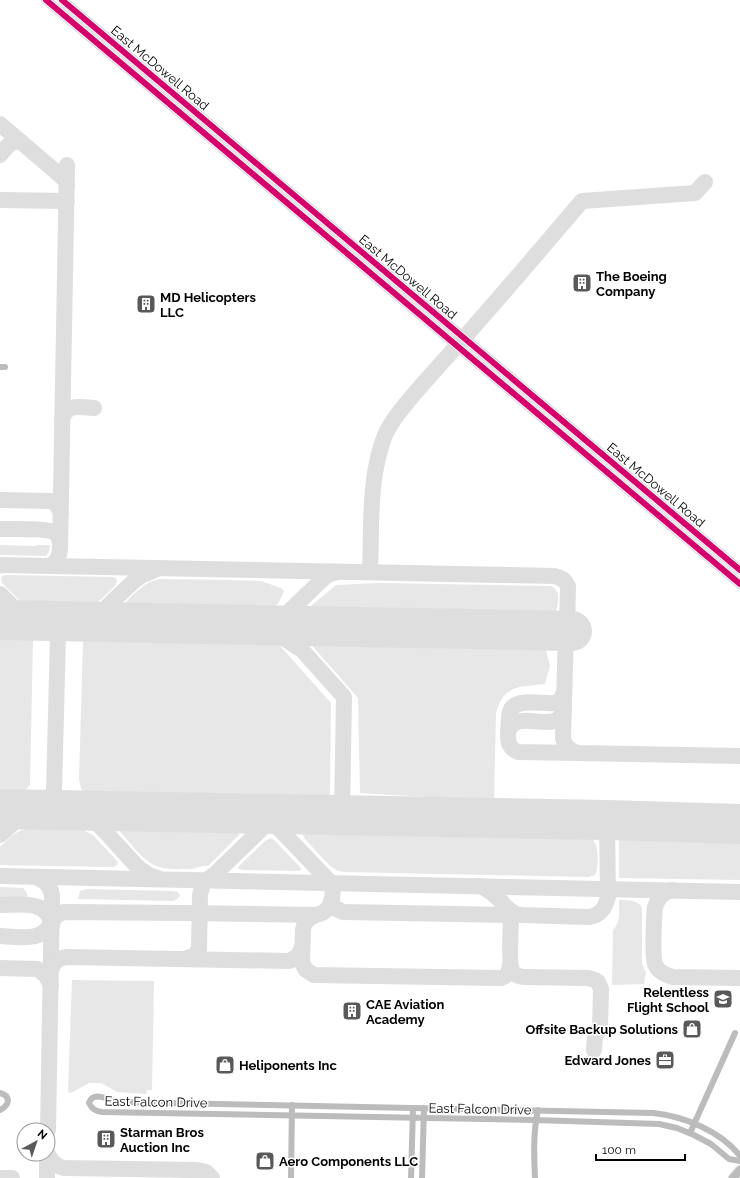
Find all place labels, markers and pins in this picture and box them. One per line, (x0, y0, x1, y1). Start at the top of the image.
place label: The Boeing Company (596, 269, 667, 299)
building icon: The Boeing Company (571, 272, 593, 294)
place label: MD Helicopters LLC (160, 290, 256, 320)
building icon: MD Helicopters LLC (135, 293, 157, 315)
place label: Relentless Flight School (627, 985, 710, 1015)
school or university icon: Relentless Flight School (712, 988, 734, 1010)
place label: CAE Aviation Academy (366, 997, 444, 1027)
building icon: CAE Aviation Academy (341, 1000, 363, 1022)
shop icon: Offsite Backup Solutions (681, 1018, 703, 1040)
place label: Offsite Backup Solutions (526, 1022, 679, 1037)
office icon: Edward Jones (654, 1049, 676, 1071)
place label: Edward Jones (564, 1053, 652, 1068)
shop icon: Heliponents Inc (214, 1054, 236, 1076)
place label: Heliponents Inc (239, 1058, 337, 1073)
place label: Starman Bros Auction Inc (120, 1125, 204, 1155)
building icon: Starman Bros Auction Inc (95, 1128, 117, 1150)
shop icon: Aero Components LLC (254, 1150, 276, 1172)
place label: Aero Components LLC (279, 1154, 418, 1169)

